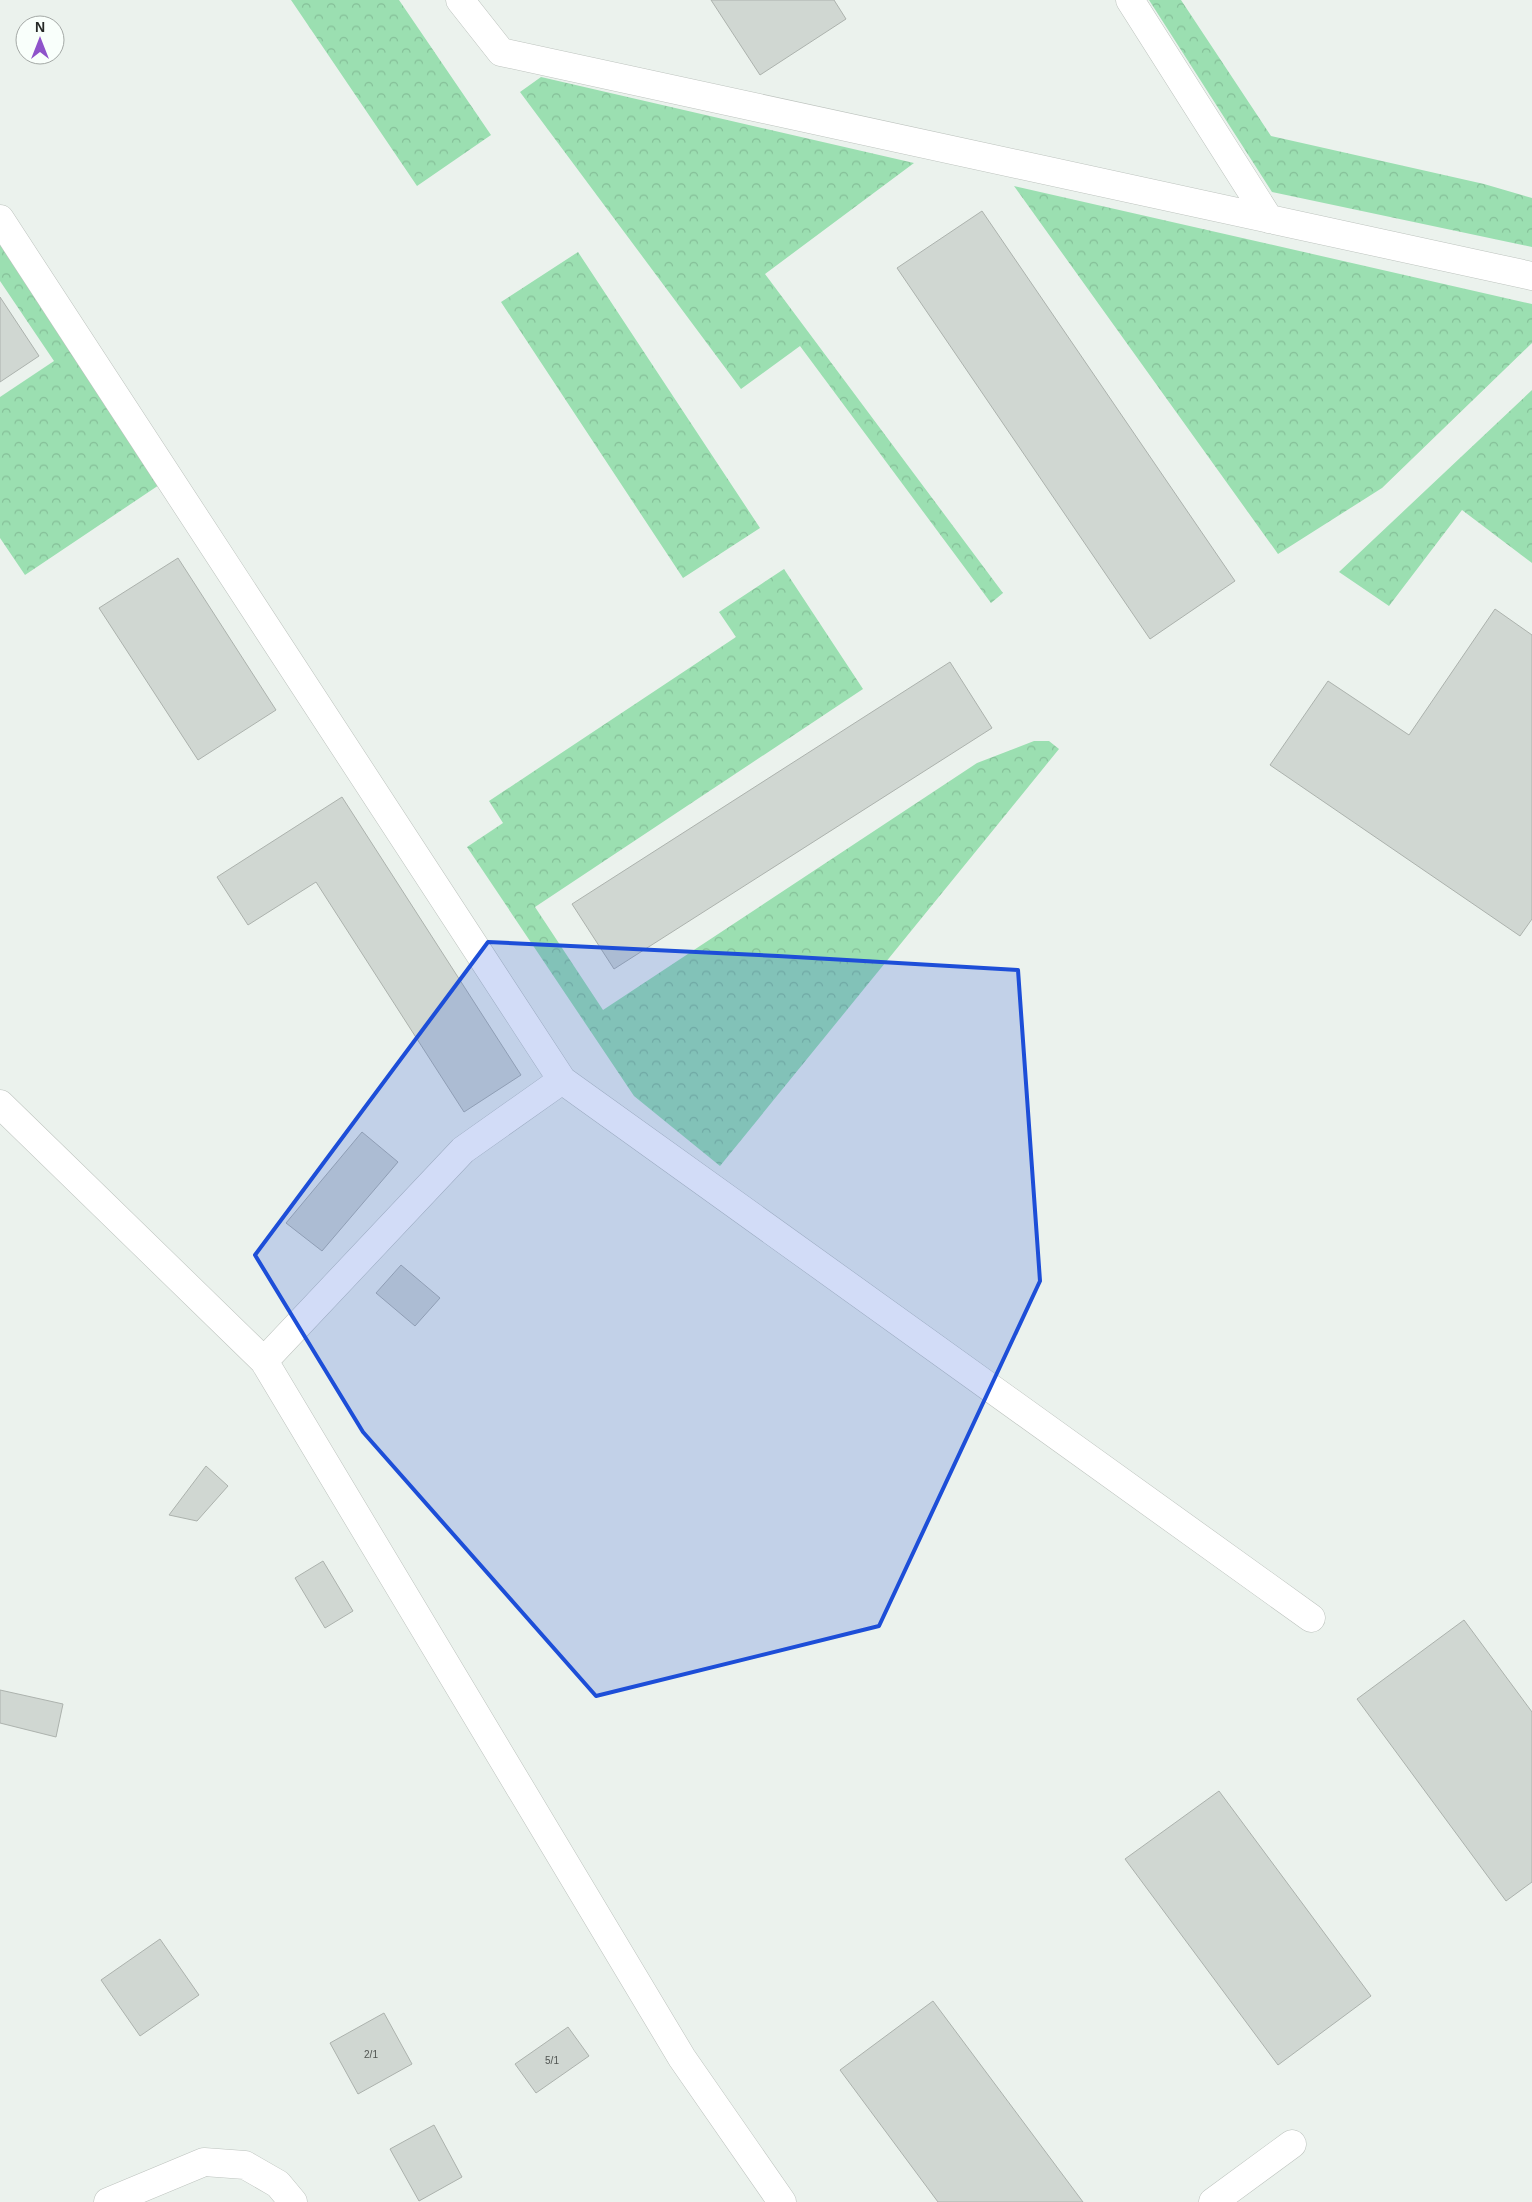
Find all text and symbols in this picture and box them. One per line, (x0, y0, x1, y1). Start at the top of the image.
north arrow (15, 15, 65, 65)
text: N (35, 19, 45, 35)
house number: 2/1 (364, 2049, 378, 2060)
house number: 5/1 (545, 2055, 559, 2066)

